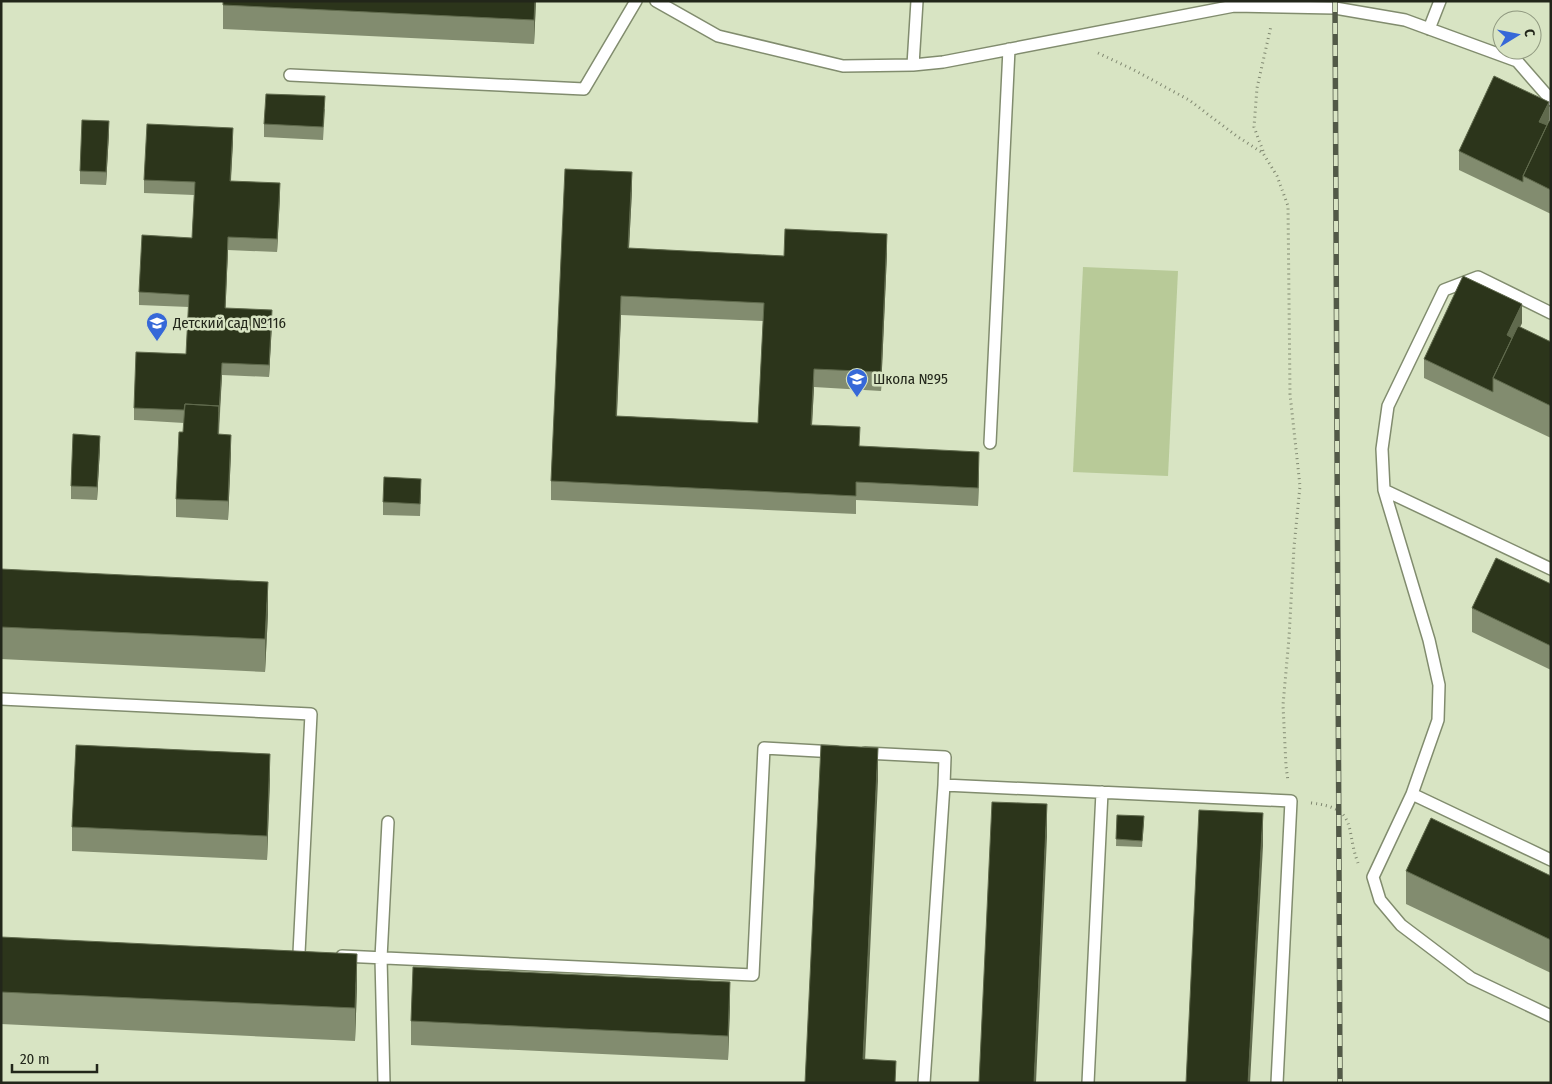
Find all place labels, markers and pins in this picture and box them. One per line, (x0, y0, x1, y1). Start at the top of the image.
school or university icon: Детский сад №116 (145, 311, 169, 342)
place label: Детский сад №116 (172, 314, 286, 332)
school or university icon: Школа №95 (845, 367, 869, 398)
place label: Школа №95 (873, 370, 948, 388)

